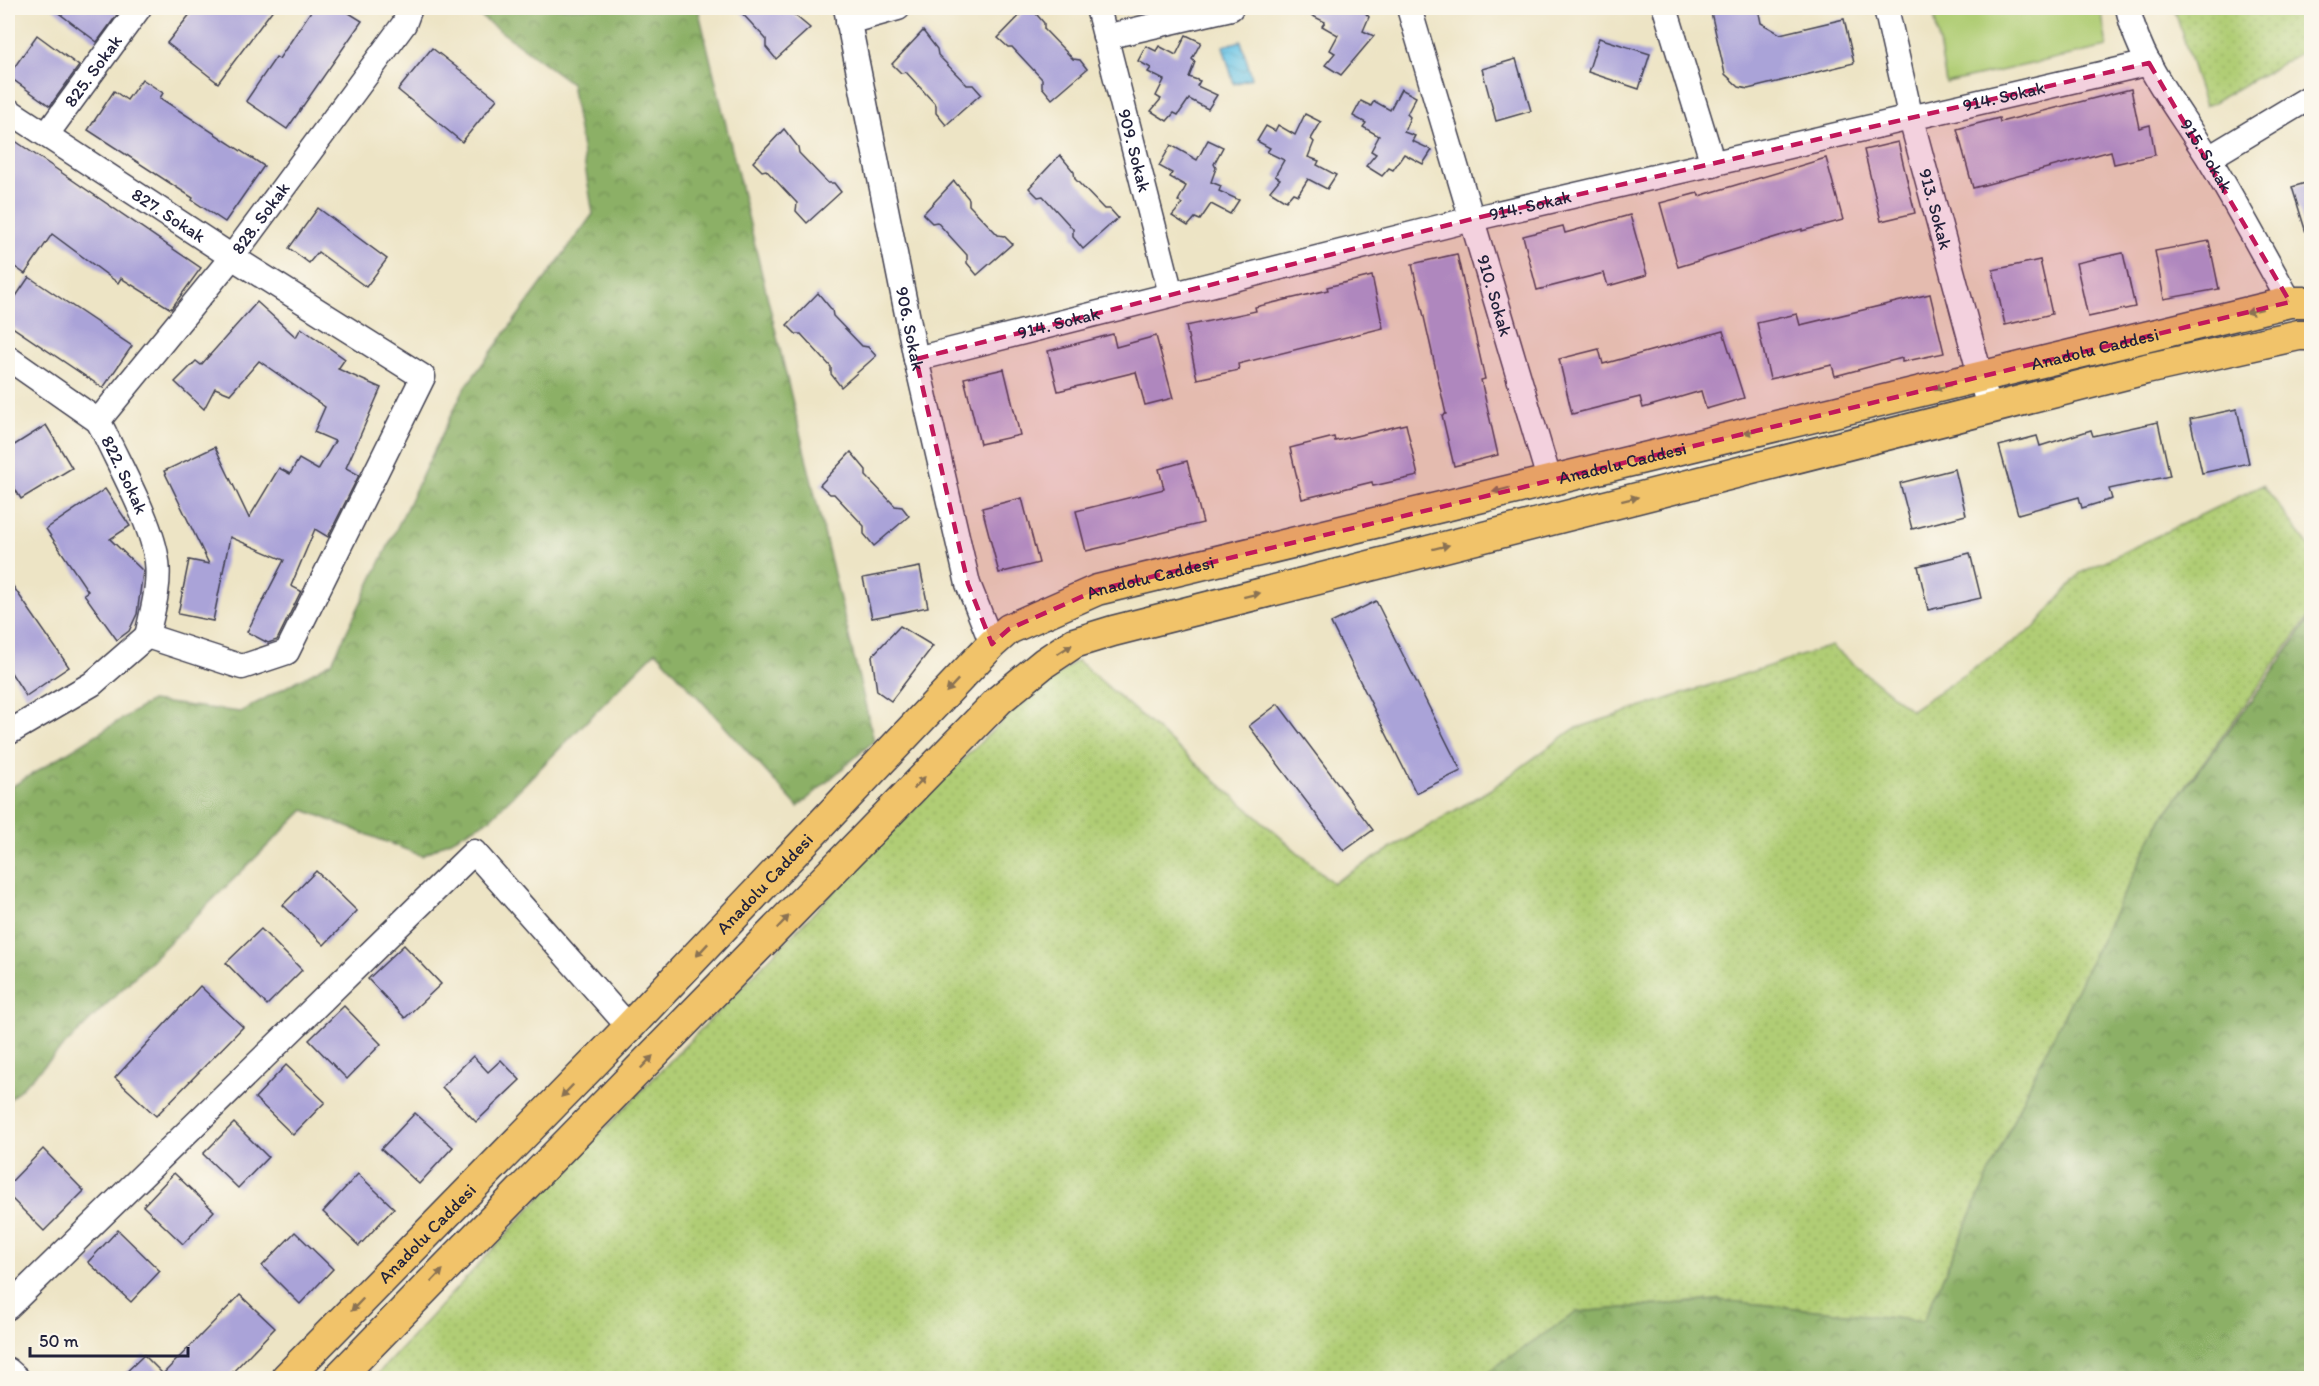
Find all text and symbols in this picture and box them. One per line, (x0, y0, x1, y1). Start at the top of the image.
street label: 825. Sokak (59, 31, 127, 111)
street label: 914. Sokak (1960, 76, 2047, 117)
street label: 909. Sokak (1113, 106, 1156, 194)
street label: 915. Sokak (2175, 115, 2237, 196)
street label: 913. Sokak (1914, 166, 1957, 252)
street label: 828. Sokak (227, 178, 295, 259)
street label: 827. Sokak (128, 183, 209, 247)
street label: 914. Sokak (1487, 185, 1573, 226)
street label: 910. Sokak (1472, 252, 1517, 339)
street label: 906. Sokak (891, 285, 929, 373)
street label: 914. Sokak (1015, 302, 1102, 344)
one-way arrow (2245, 306, 2263, 316)
street label: Anadolu Caddesi (2029, 323, 2161, 375)
one-way arrow (1933, 382, 1951, 392)
one-way arrow (1743, 427, 1762, 436)
street label: 822. Sokak (96, 432, 152, 517)
street label: Anadolu Caddesi (1556, 437, 1689, 489)
one-way arrow (1492, 486, 1510, 496)
one-way arrow (1621, 494, 1639, 504)
one-way arrow (1432, 542, 1450, 552)
street label: Anadolu Caddesi (1083, 551, 1216, 604)
one-way arrow (1243, 590, 1261, 600)
one-way arrow (1057, 644, 1073, 655)
one-way arrow (945, 679, 959, 693)
one-way arrow (912, 775, 926, 790)
street label: Anadolu Caddesi (712, 829, 818, 939)
one-way arrow (775, 916, 789, 930)
one-way arrow (696, 943, 710, 957)
one-way arrow (639, 1055, 653, 1069)
one-way arrow (561, 1083, 575, 1097)
street label: Anadolu Caddesi (374, 1179, 481, 1288)
one-way arrow (430, 1269, 444, 1284)
one-way arrow (351, 1298, 365, 1312)
scale bar (30, 1320, 188, 1358)
text: 50 m (39, 1330, 79, 1352)

